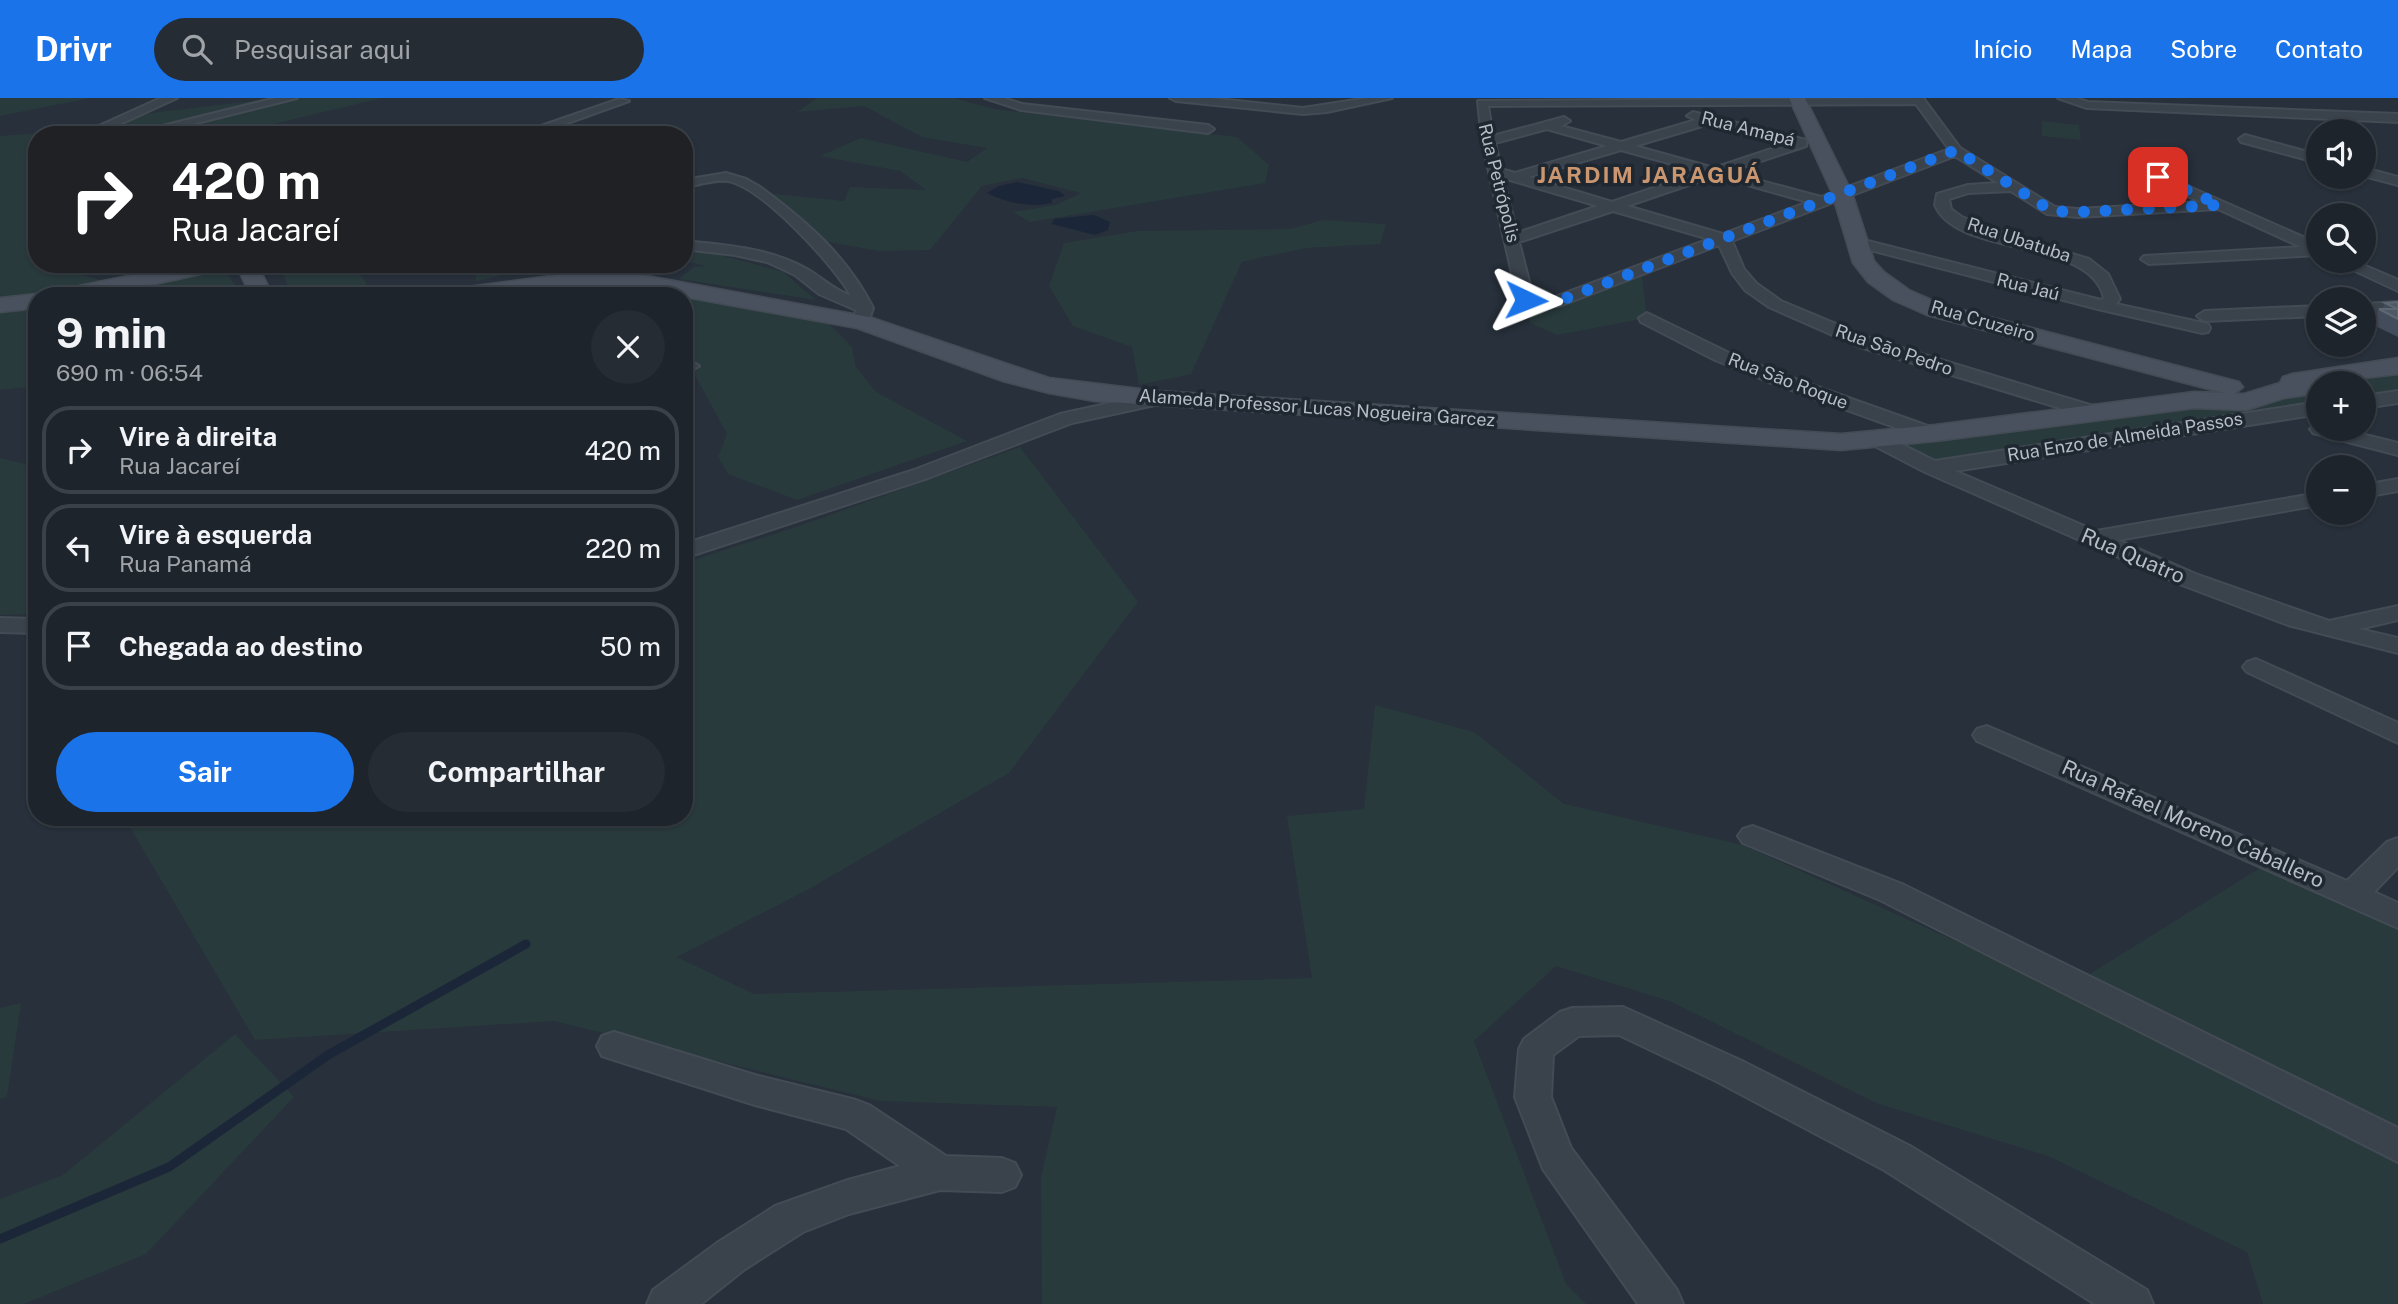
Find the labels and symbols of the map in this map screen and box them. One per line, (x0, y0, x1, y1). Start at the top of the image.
street label: Rua Amapá (1699, 107, 1797, 150)
street label: Rua Petrópolis (1475, 121, 1524, 245)
pin (2128, 147, 2188, 207)
district label: JARDIM JARAGUÁ (1537, 161, 1763, 188)
street label: Rua Ubatuba (1965, 213, 2074, 266)
position arrow (1489, 263, 1563, 337)
street label: Rua Jaú (1994, 269, 2062, 304)
street label: Rua Cruzeiro (1929, 296, 2038, 345)
street label: Rua São Pedro (1833, 320, 1956, 379)
street label: Rua São Roque (1725, 348, 1851, 413)
street label: Alameda Professor Lucas Nogueira Garcez (1138, 385, 1496, 430)
street label: Rua Enzo de Almeida Passos (2006, 408, 2244, 465)
street label: Rua Quatro (2078, 523, 2189, 589)
street label: Rua Rafael Moreno Caballero (2058, 754, 2328, 893)

